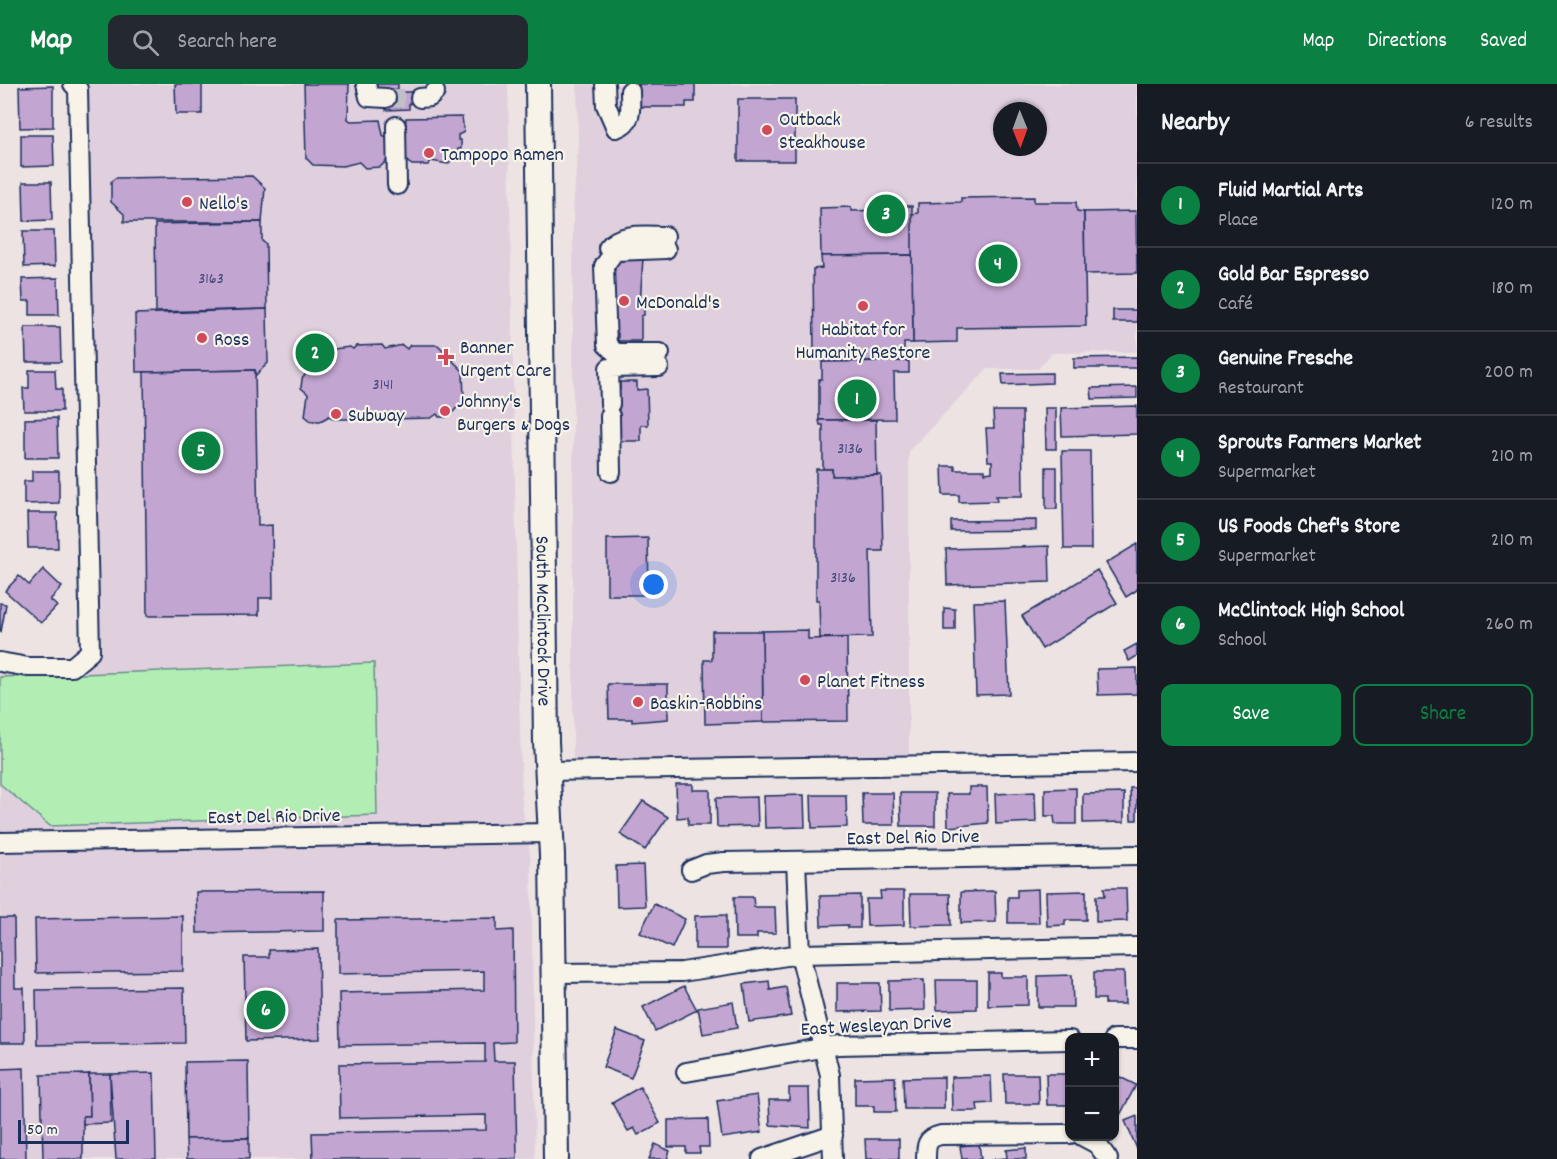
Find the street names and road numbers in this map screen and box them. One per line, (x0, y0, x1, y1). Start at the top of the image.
street label: South McClintock Drive (526, 536, 557, 707)
street label: East Del Rio Drive (207, 803, 341, 833)
street label: East Del Rio Drive (846, 824, 980, 854)
street label: East Wesleyan Drive (800, 1009, 952, 1045)

